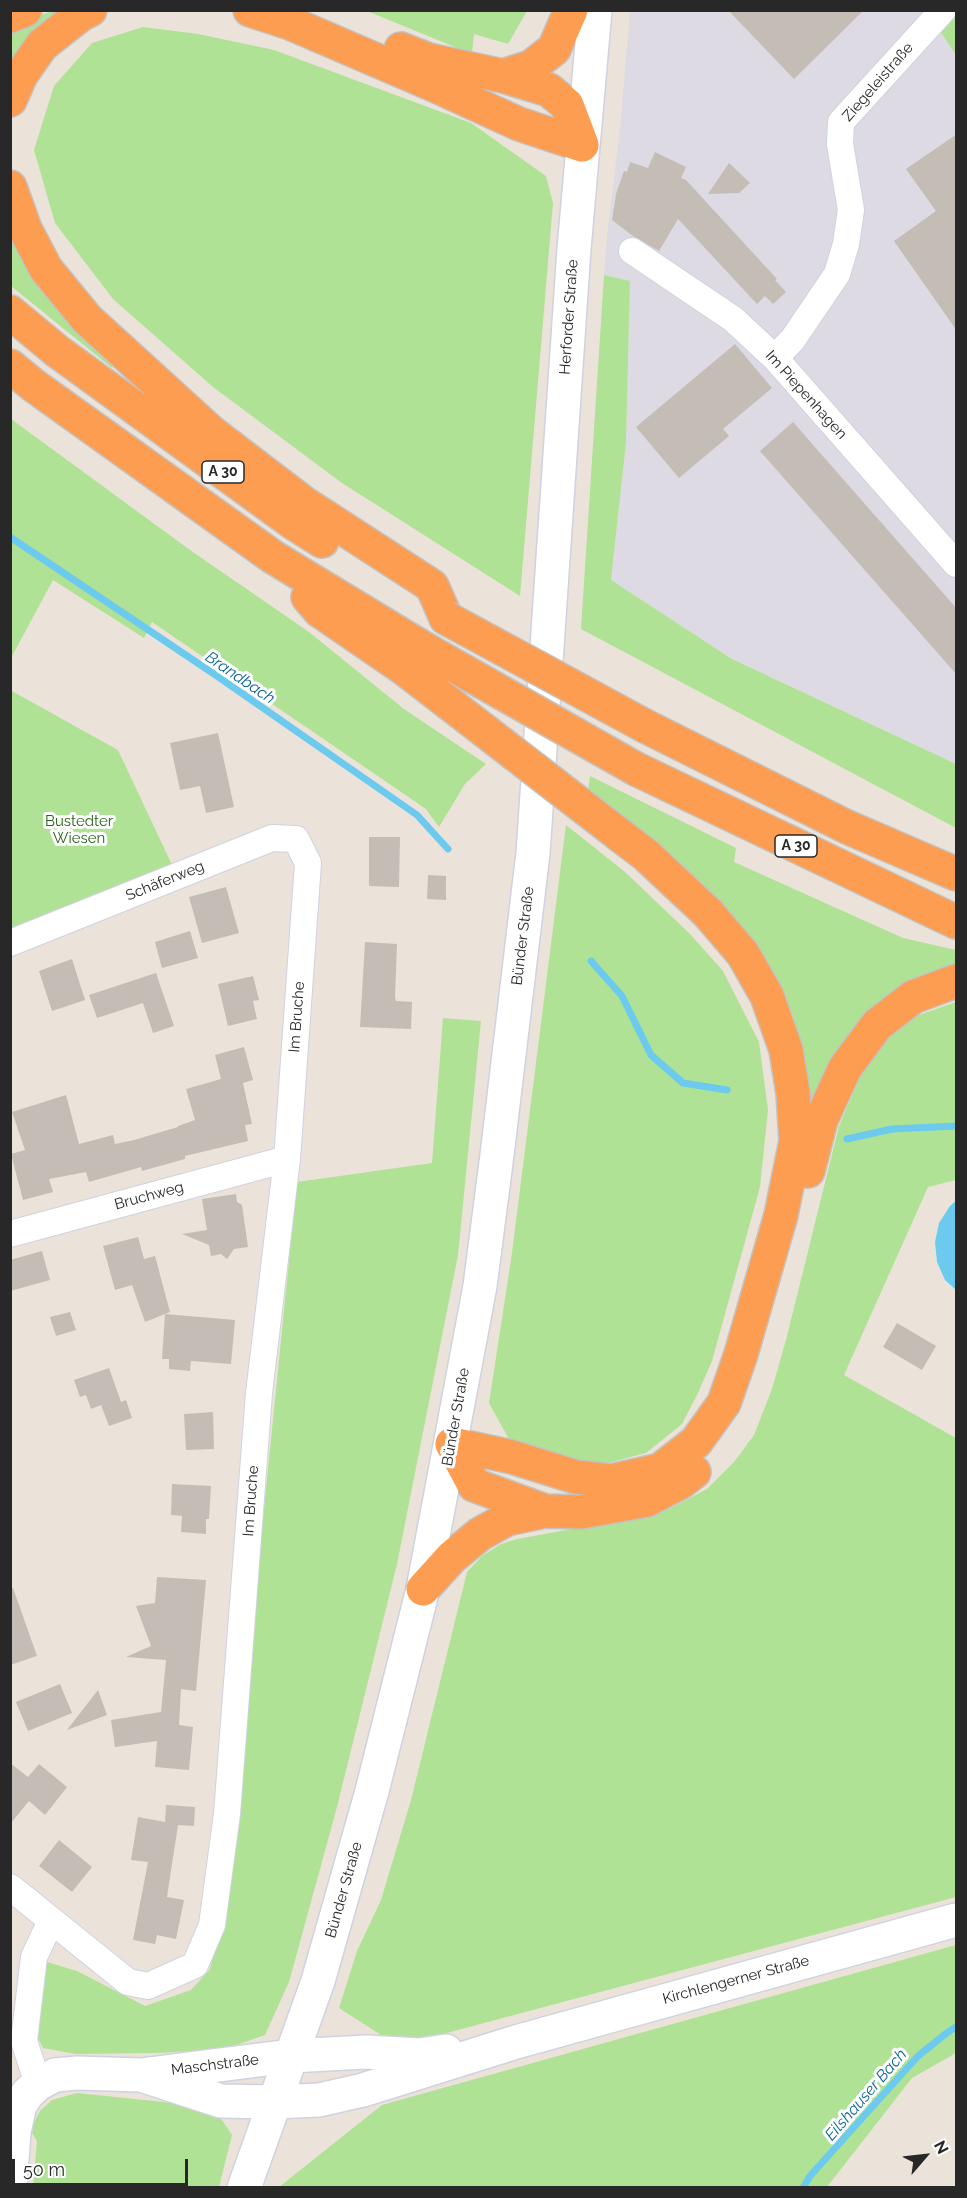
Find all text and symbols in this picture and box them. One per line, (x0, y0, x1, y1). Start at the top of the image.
street label: Ziegeleistraße (839, 39, 917, 125)
street label: Herforder Straße (556, 259, 582, 375)
street label: Im Piepenhagen (761, 347, 851, 443)
road number: A 30 (202, 461, 244, 483)
water label: Brandbach (201, 648, 279, 708)
park label: Bustedter Wiesen (45, 812, 113, 847)
road number: A 30 (775, 835, 817, 857)
street label: Schäferweg (123, 857, 207, 905)
street label: Bünder Straße (508, 886, 538, 986)
street label: Im Bruche (286, 981, 308, 1053)
street label: Bruchweg (112, 1178, 186, 1214)
street label: Bünder Straße (439, 1367, 473, 1467)
street label: Im Bruche (240, 1465, 262, 1537)
street label: Bünder Straße (322, 1840, 366, 1940)
street label: Kirchlengerner Straße (661, 1952, 811, 2008)
water label: Eilshauser Bach (821, 2045, 911, 2145)
street label: Maschstraße (170, 2051, 260, 2079)
north arrow (895, 2126, 955, 2186)
text: N (930, 2137, 953, 2157)
scale bar (15, 2147, 190, 2185)
text: 50 m (23, 2159, 65, 2180)

